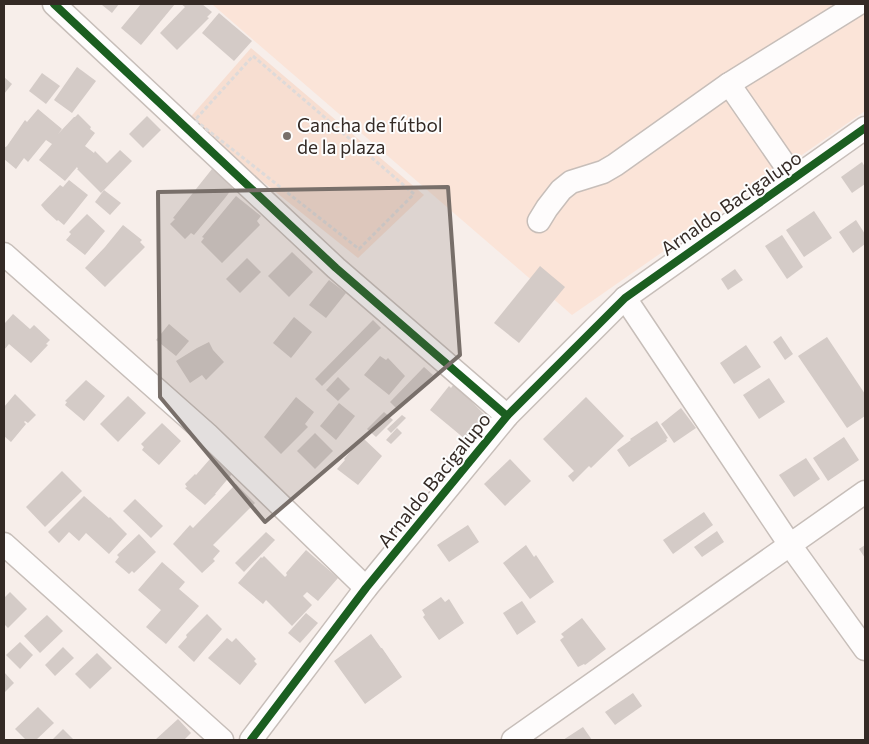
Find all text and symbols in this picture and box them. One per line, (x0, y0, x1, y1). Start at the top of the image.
place label: Cancha de fútbol de la plaza (297, 113, 443, 158)
marker: Cancha de fútbol de la plaza (281, 130, 293, 142)
street label: Arnaldo Bacigalupo (656, 145, 806, 260)
street label: Arnaldo Bacigalupo (372, 408, 495, 552)

